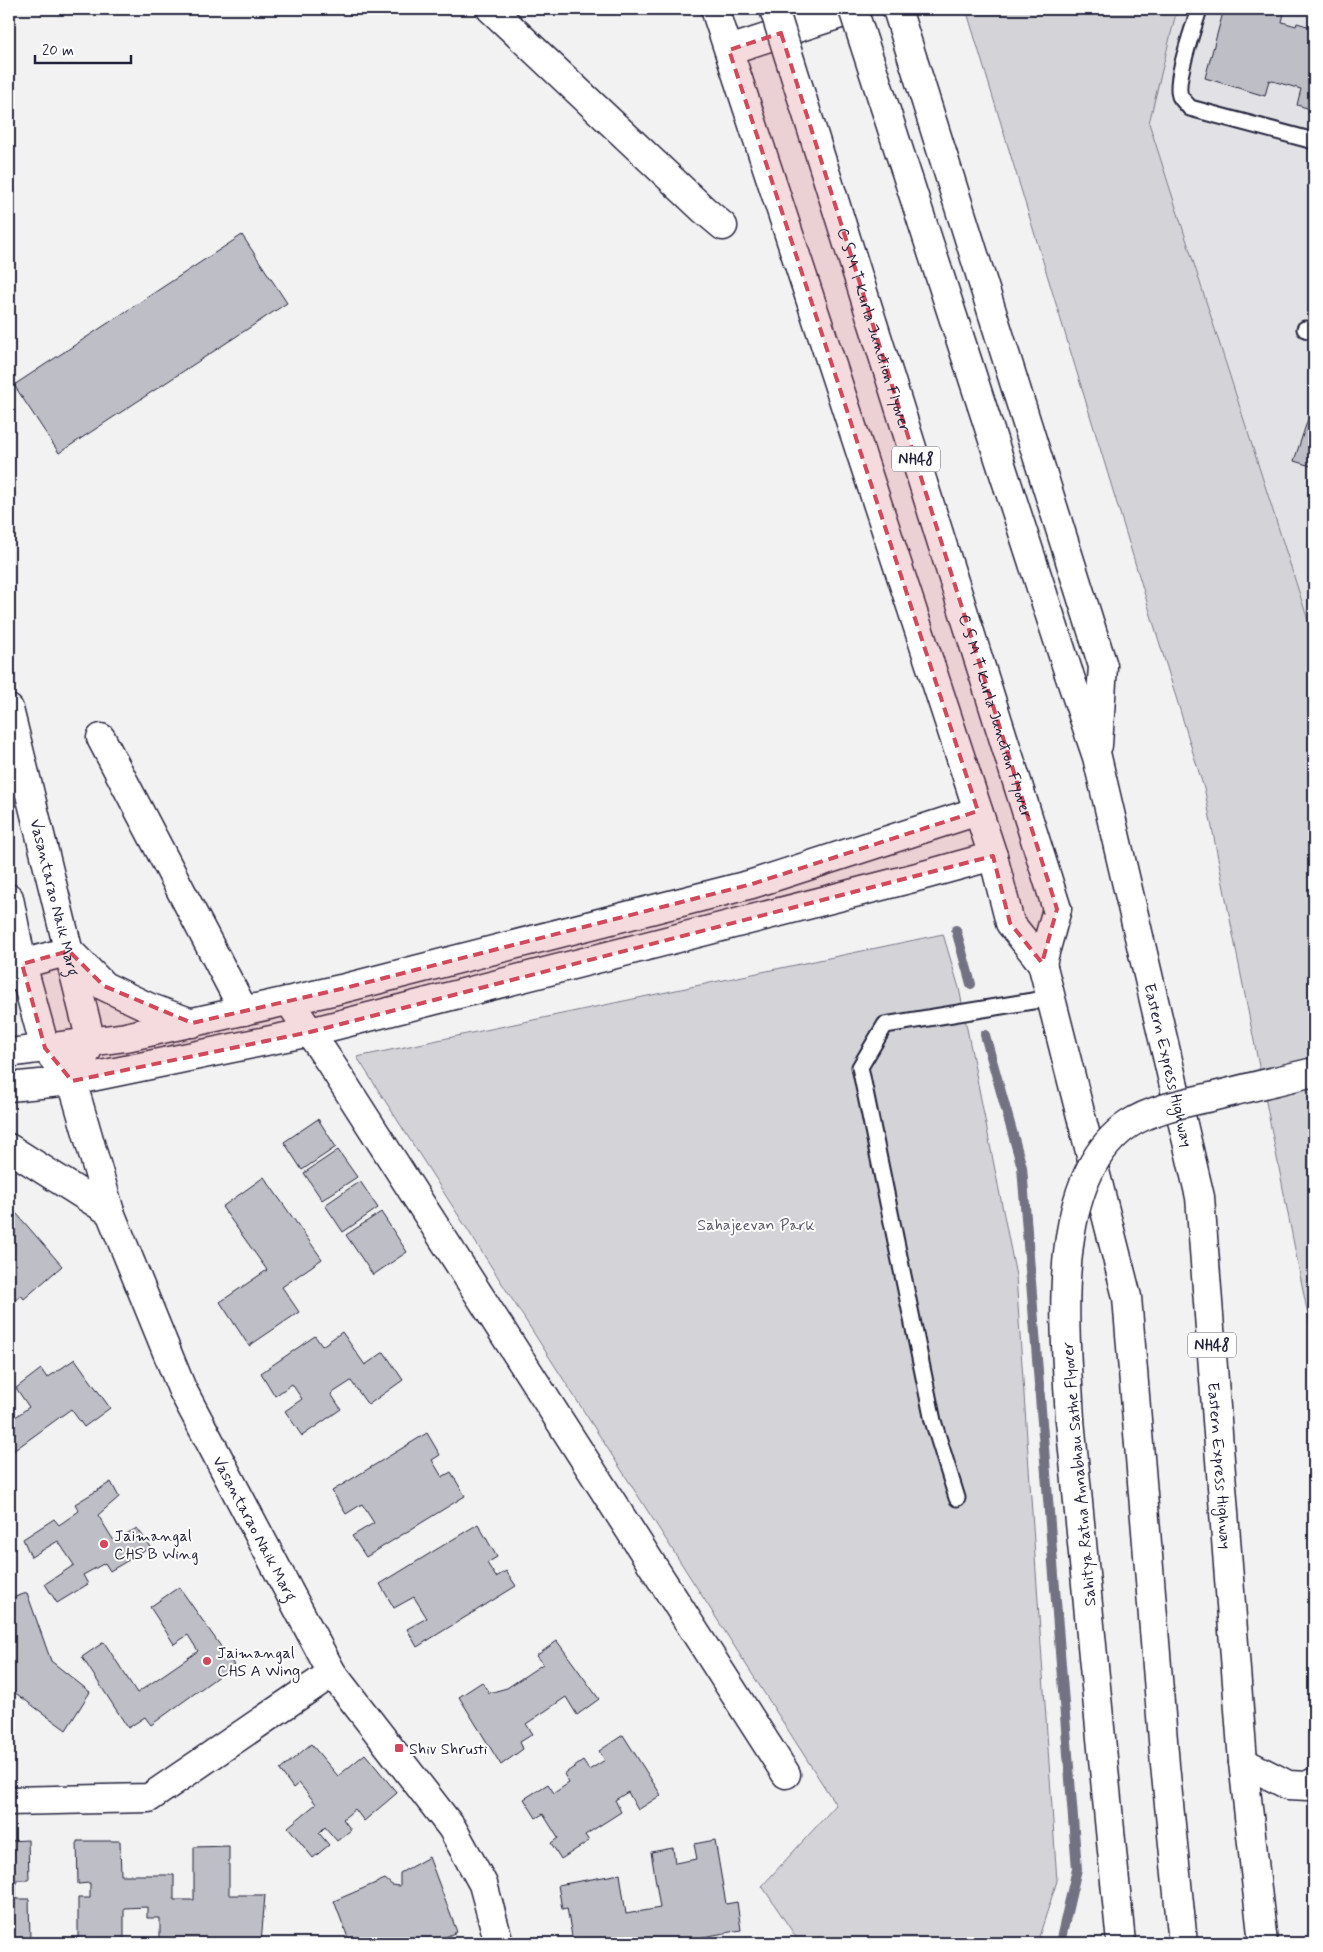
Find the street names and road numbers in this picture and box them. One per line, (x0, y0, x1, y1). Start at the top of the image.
street label: C S M T Kurla Junction Flyover (831, 225, 915, 435)
road number: NH48 (892, 446, 940, 472)
street label: C S M T Kurla Junction Flyover (953, 612, 1037, 821)
street label: Vasantarao Naik Marg (24, 817, 83, 979)
street label: Eastern Express Highway (1138, 981, 1197, 1149)
road number: NH48 (1188, 1332, 1236, 1358)
street label: Sahitya Ratna Annabhau Sathe Flyover (1057, 1341, 1102, 1607)
street label: Eastern Express Highway (1202, 1381, 1236, 1550)
street label: Vasantarao Naik Marg (207, 1453, 301, 1606)

